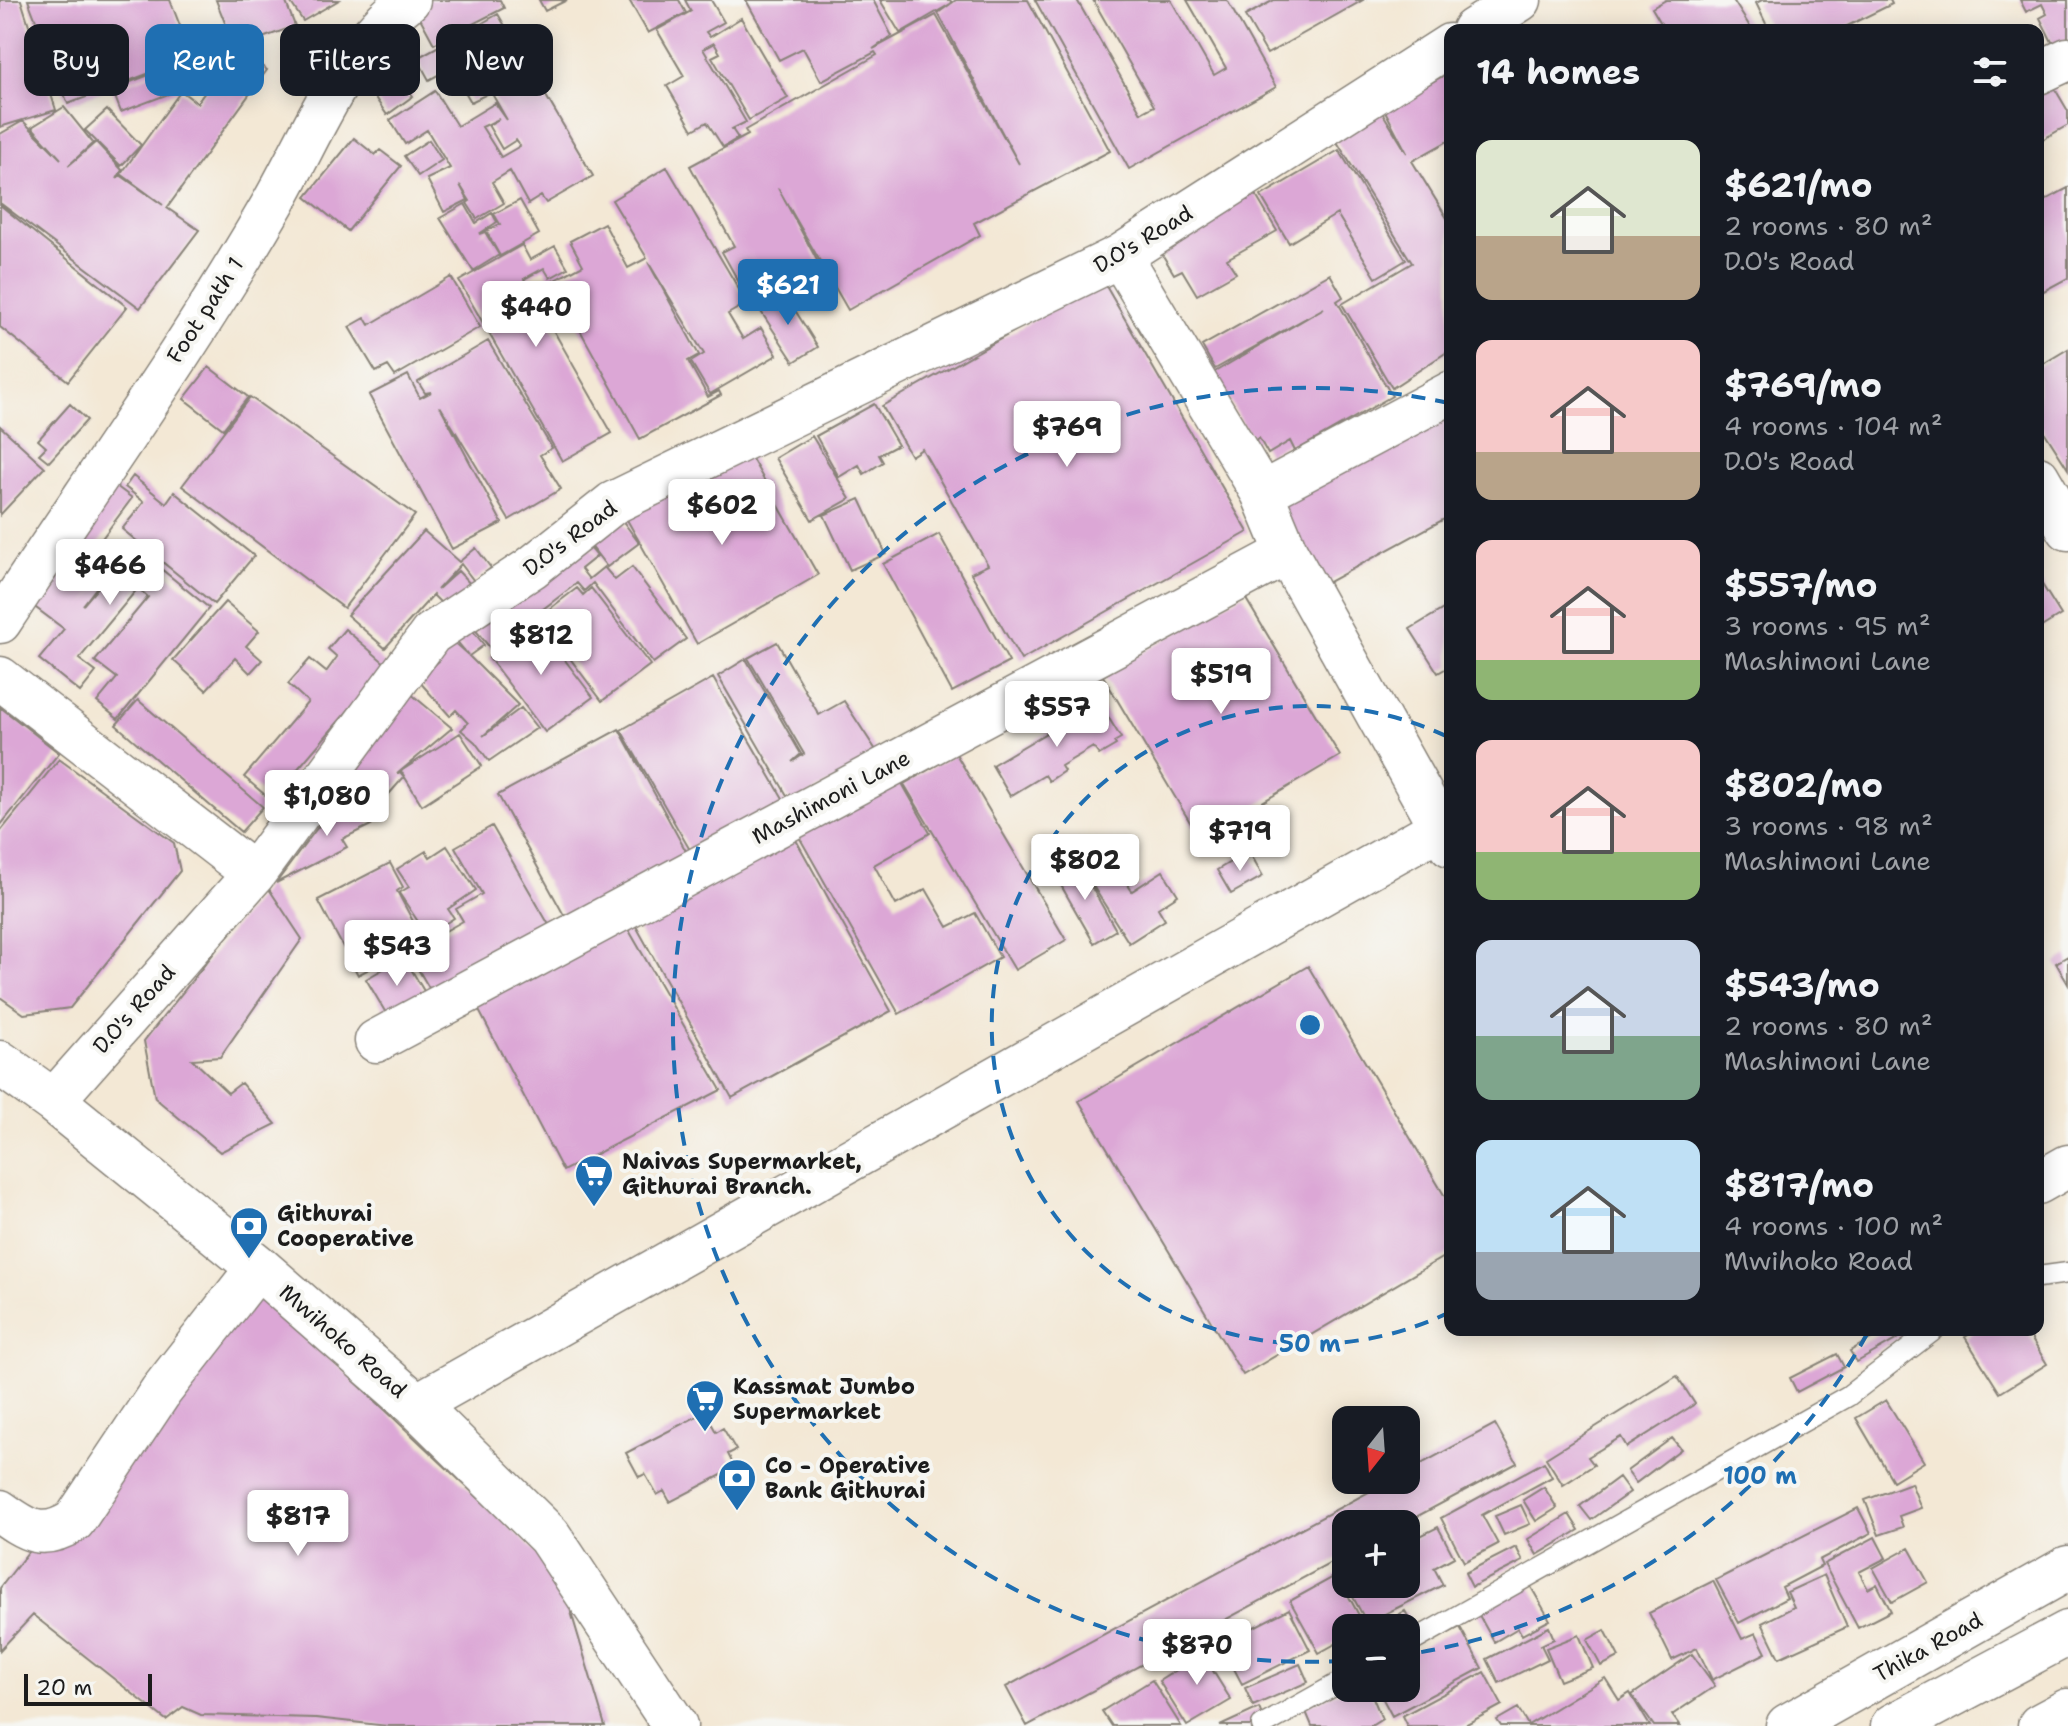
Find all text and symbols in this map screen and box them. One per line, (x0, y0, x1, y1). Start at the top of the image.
chip: Buy (24, 24, 129, 96)
chip: Rent (145, 24, 264, 96)
chip: Filters (280, 24, 420, 96)
chip: New (436, 24, 553, 96)
text: 14 homes (1476, 49, 1640, 95)
icon: filters (1968, 50, 2012, 94)
text: $621/mo (1724, 162, 1872, 208)
icon: home (1540, 172, 1636, 268)
street label: D.O's Road (1088, 198, 1198, 280)
text: 2 rooms · 80 m² (1724, 208, 1933, 243)
text: D.O's Road (1724, 243, 1855, 278)
street label: Foot path 1 (160, 252, 250, 368)
pin: $621 (741, 259, 835, 327)
text: $621 (756, 267, 820, 302)
pin: $440 (489, 281, 583, 349)
text: $440 (500, 289, 572, 324)
text: $769/mo (1724, 362, 1882, 408)
icon: home (1540, 372, 1636, 468)
pin: $769 (1020, 401, 1114, 469)
text: 4 rooms · 104 m² (1724, 408, 1943, 443)
text: $769 (1032, 409, 1102, 444)
text: D.O's Road (1724, 443, 1855, 478)
pin: $602 (675, 479, 769, 547)
text: $602 (686, 487, 758, 522)
street label: D.O's Road (517, 493, 623, 583)
pin: $466 (63, 539, 157, 607)
text: $466 (74, 547, 146, 582)
text: $557/mo (1724, 562, 1878, 608)
icon: home (1540, 572, 1636, 668)
text: 3 rooms · 95 m² (1724, 608, 1931, 643)
pin: $812 (494, 609, 588, 677)
text: $812 (509, 617, 573, 652)
text: Mashimoni Lane (1724, 643, 1931, 678)
pin: $519 (1174, 648, 1268, 716)
text: $519 (1190, 656, 1252, 691)
pin: $557 (1010, 681, 1104, 749)
text: $557 (1023, 689, 1091, 724)
street label: Mashimoni Lane (747, 743, 915, 851)
text: $802/mo (1724, 762, 1883, 808)
pin: $1,080 (262, 770, 392, 838)
icon: home (1540, 772, 1636, 868)
text: $1,080 (283, 778, 371, 813)
pin: $719 (1193, 805, 1287, 873)
text: 3 rooms · 98 m² (1724, 808, 1933, 843)
text: $719 (1208, 813, 1272, 848)
pin: $802 (1038, 834, 1132, 902)
text: $802 (1049, 842, 1121, 877)
text: Mashimoni Lane (1724, 843, 1931, 878)
pin: $543 (350, 920, 444, 988)
text: $543 (362, 928, 432, 963)
street label: D.O's Road (86, 958, 182, 1060)
text: $543/mo (1724, 962, 1880, 1008)
icon: home (1540, 972, 1636, 1068)
text: 2 rooms · 80 m² (1724, 1008, 1933, 1043)
centre of rings (1296, 1011, 1324, 1039)
text: Mashimoni Lane (1724, 1043, 1931, 1078)
place label: Naivas Supermarket, Githurai Branch. (622, 1147, 862, 1201)
supermarket icon: Naivas Supermarket, Githurai Branch. (573, 1153, 615, 1208)
text: $817/mo (1724, 1162, 1874, 1208)
icon: home (1540, 1172, 1636, 1268)
place label: Githurai Cooperative (277, 1199, 414, 1253)
bank icon: Githurai Cooperative (228, 1205, 270, 1260)
text: 4 rooms · 100 m² (1724, 1208, 1943, 1243)
text: Mwihoko Road (1724, 1243, 1913, 1278)
street label: Mwihoko Road (273, 1278, 413, 1404)
text: 50 m (1279, 1328, 1341, 1360)
place label: Kassmat Jumbo Supermarket (733, 1372, 915, 1426)
supermarket icon: Kassmat Jumbo Supermarket (684, 1378, 726, 1433)
north arrow (1332, 1406, 1420, 1494)
map controls (1332, 1406, 1420, 1702)
place label: Co - Operative Bank Githurai (765, 1451, 931, 1505)
bank icon: Co - Operative Bank Githurai (716, 1457, 758, 1512)
text: 100 m (1723, 1460, 1797, 1492)
pin: $817 (251, 1490, 345, 1558)
text: $817 (265, 1498, 331, 1533)
button: + (1332, 1510, 1420, 1598)
street label: Thika Road (1868, 1605, 1988, 1689)
button: − (1332, 1614, 1420, 1702)
pin: $870 (1150, 1619, 1244, 1687)
text: $870 (1161, 1627, 1233, 1662)
scale bar (24, 1670, 152, 1706)
text: 20 m (36, 1673, 93, 1702)

